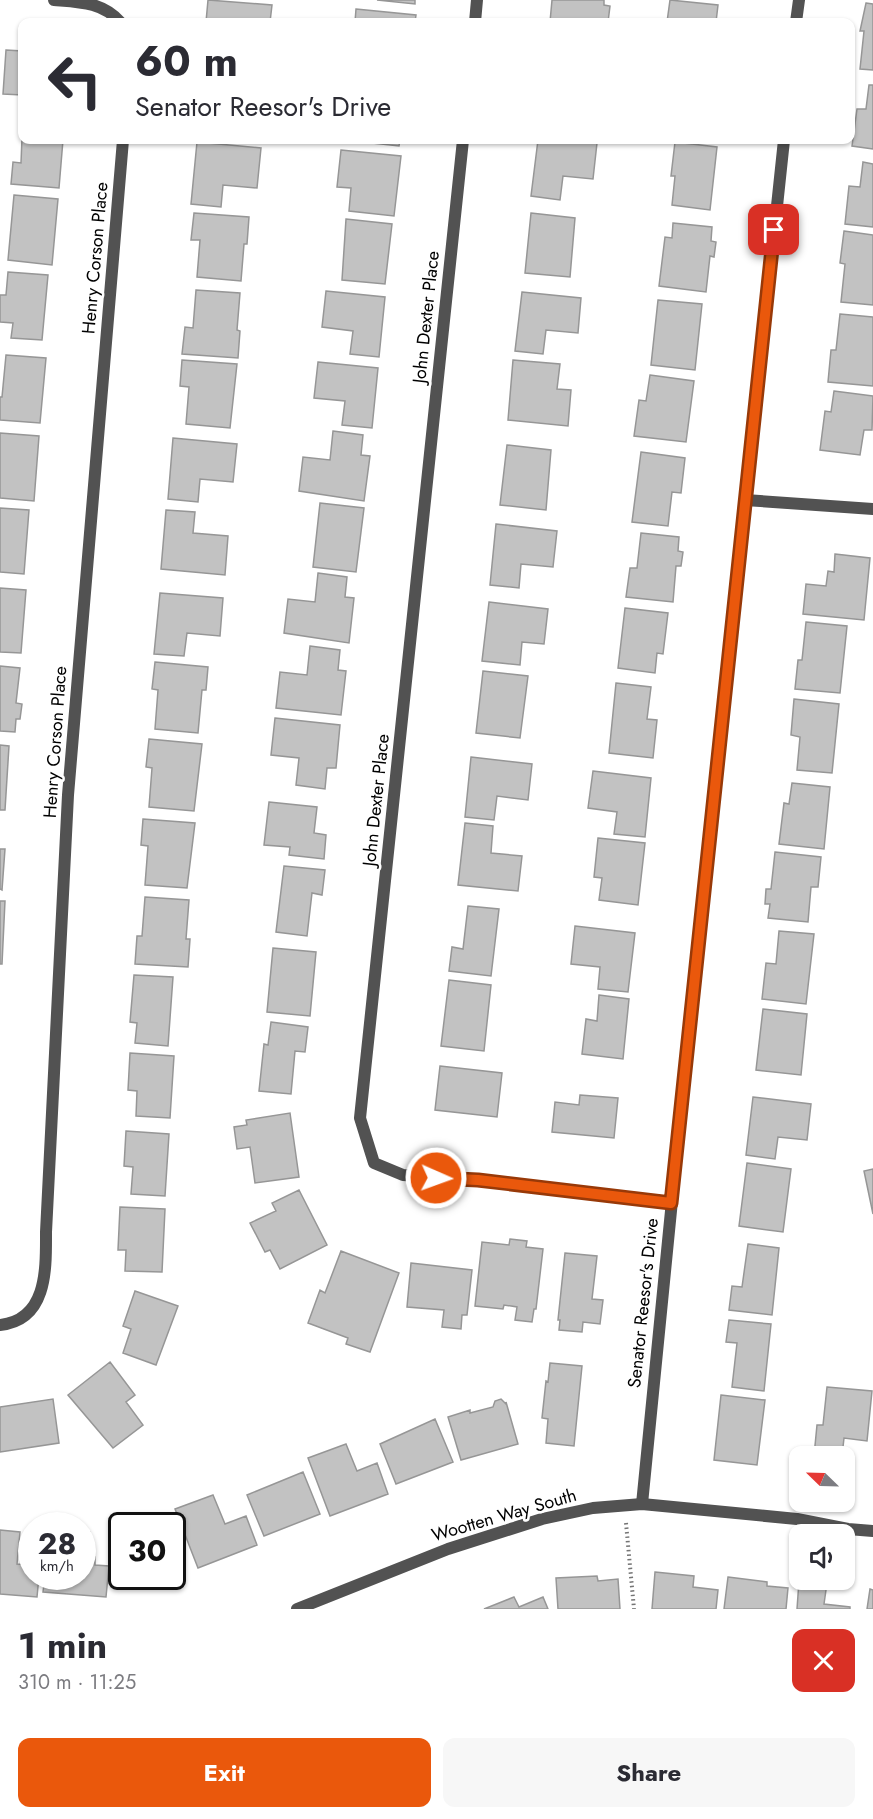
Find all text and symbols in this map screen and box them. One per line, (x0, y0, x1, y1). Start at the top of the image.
text: 60 m (135, 31, 238, 92)
icon: left (36, 42, 114, 120)
text: Senator Reesor's Drive (135, 87, 391, 126)
street label: Henry Corson Place (75, 181, 115, 335)
pin (748, 204, 799, 255)
icon: arrive (757, 213, 790, 246)
street label: John Dexter Place (406, 250, 446, 386)
street label: Henry Corson Place (37, 665, 73, 819)
street label: John Dexter Place (356, 733, 396, 869)
position arrow (404, 1146, 468, 1210)
street label: Senator Reesor's Drive (621, 1217, 665, 1389)
north arrow (789, 1446, 855, 1512)
map controls (789, 1446, 855, 1590)
street label: Wootten Way South (429, 1482, 579, 1548)
speed limit sign: 30 (108, 1512, 186, 1590)
text: 28 (38, 1522, 76, 1565)
button: sound (789, 1524, 855, 1590)
text: km/h (40, 1555, 74, 1577)
text: 1 min (18, 1619, 107, 1671)
button: close (792, 1629, 855, 1692)
text: 310 m · 11:25 (18, 1668, 136, 1697)
button: Exit (18, 1738, 431, 1807)
button: Share (443, 1738, 855, 1807)

